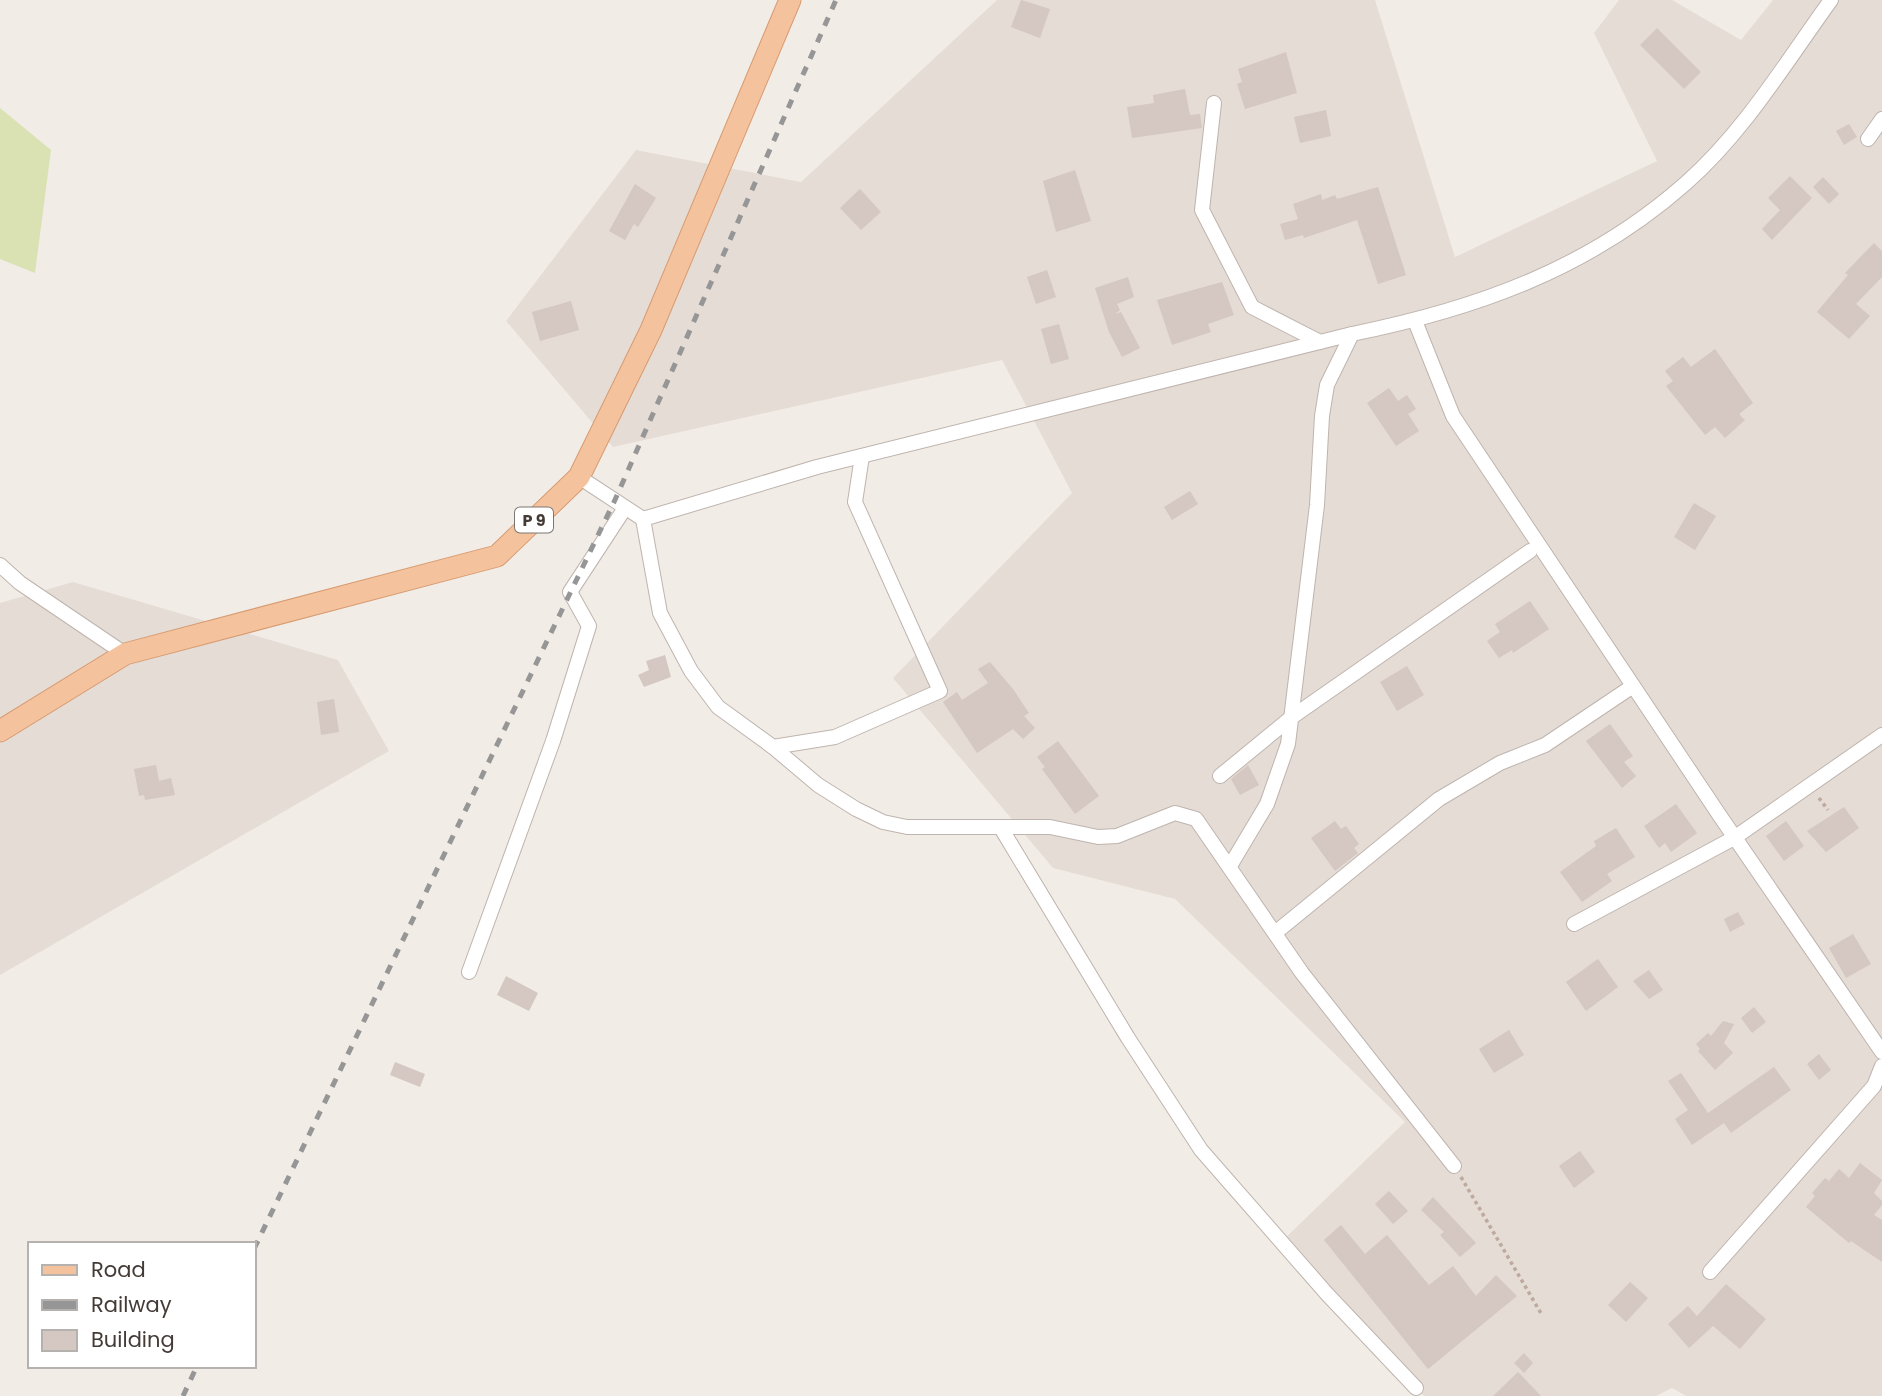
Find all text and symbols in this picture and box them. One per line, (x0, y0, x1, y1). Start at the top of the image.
road number: P 9 (515, 508, 553, 533)
legend (28, 1242, 256, 1368)
text: Road (91, 1255, 146, 1284)
text: Railway (91, 1290, 172, 1319)
text: Building (91, 1325, 175, 1354)

